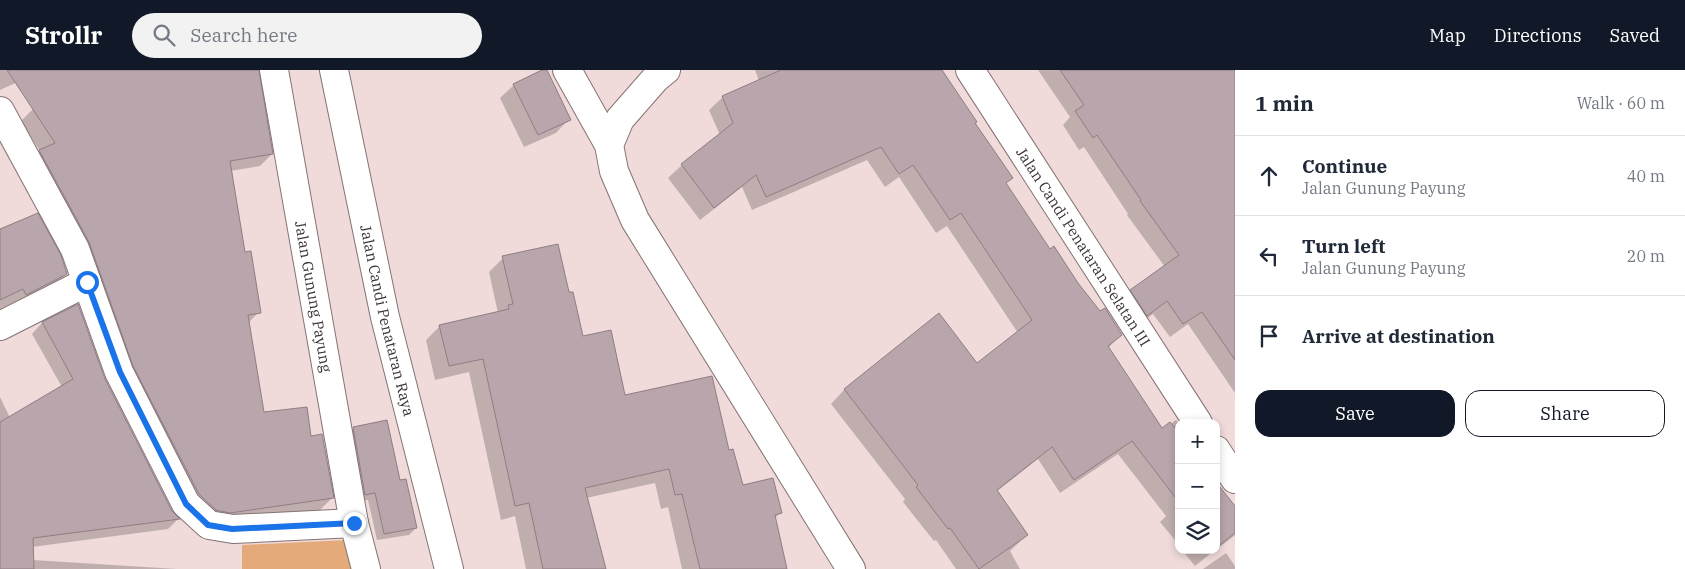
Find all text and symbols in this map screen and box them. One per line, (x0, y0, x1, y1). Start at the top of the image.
search box (132, 13, 482, 58)
text: Strollr (25, 19, 102, 51)
icon: search (150, 21, 178, 49)
text: Search here (190, 23, 297, 47)
text: Map (1429, 24, 1466, 47)
text: Directions (1494, 24, 1582, 47)
text: Saved (1610, 24, 1660, 47)
text: 1 min (1255, 89, 1314, 117)
text: Walk · 60 m (1577, 93, 1665, 113)
street label: Jalan Candi Penataran Selatan III (1013, 143, 1155, 350)
text: Continue (1302, 154, 1387, 178)
icon: ahead (1255, 162, 1283, 190)
text: 40 m (1627, 166, 1665, 186)
text: Jalan Gunung Payung (1302, 178, 1465, 198)
street label: Jalan Gunung Payung (291, 219, 337, 374)
street label: Jalan Candi Penataran Raya (357, 223, 419, 418)
text: Turn left (1302, 234, 1385, 258)
icon: left (1255, 242, 1283, 270)
text: 20 m (1627, 246, 1665, 266)
text: Jalan Gunung Payung (1302, 258, 1465, 278)
route start (76, 271, 99, 294)
icon: arrive (1255, 322, 1283, 350)
text: Arrive at destination (1302, 324, 1495, 348)
button: Save (1255, 390, 1455, 437)
button: Share (1465, 390, 1665, 437)
map controls (1175, 419, 1220, 554)
button: + (1175, 419, 1220, 464)
button: − (1175, 464, 1220, 509)
button: layers (1175, 509, 1220, 554)
route end (343, 512, 366, 535)

